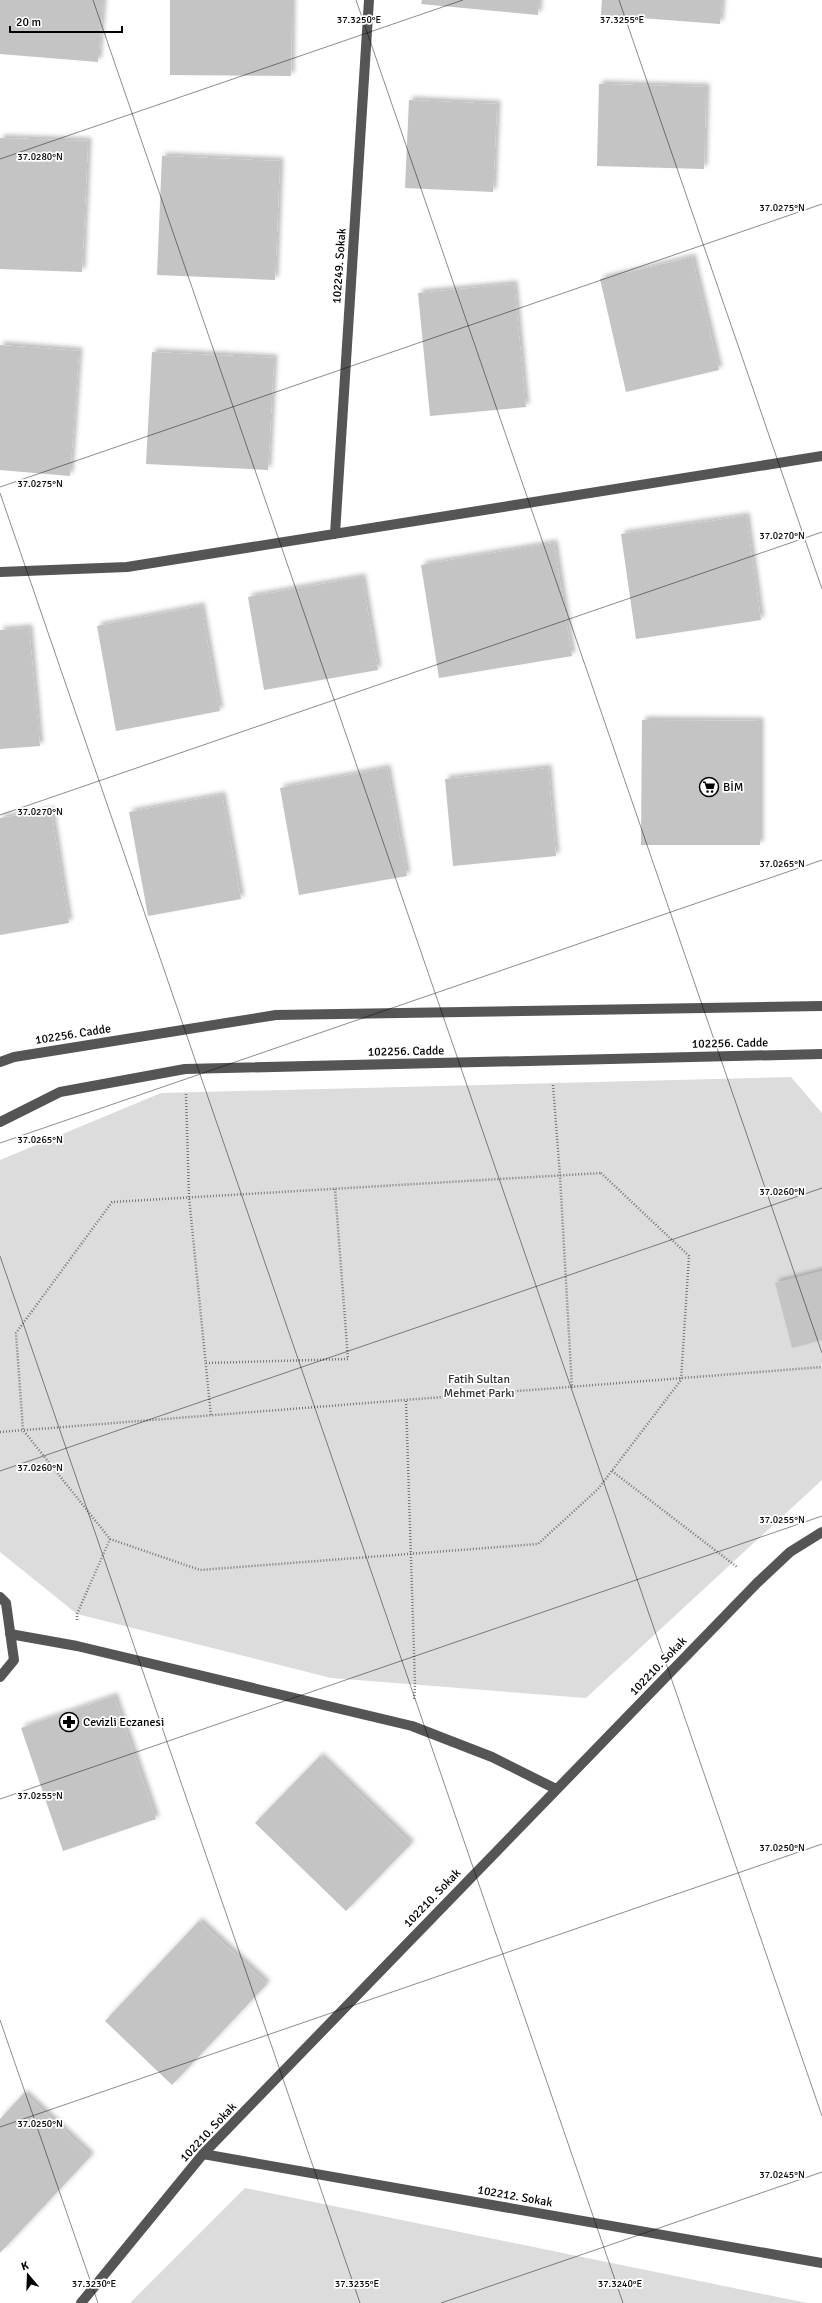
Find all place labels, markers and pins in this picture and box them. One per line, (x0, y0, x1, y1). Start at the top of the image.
supermarket icon: BİM (698, 776, 720, 798)
place label: BİM (723, 780, 743, 795)
pharmacy icon: Cevizli Eczanesi (58, 1711, 80, 1733)
place label: Cevizli Eczanesi (83, 1715, 164, 1730)

